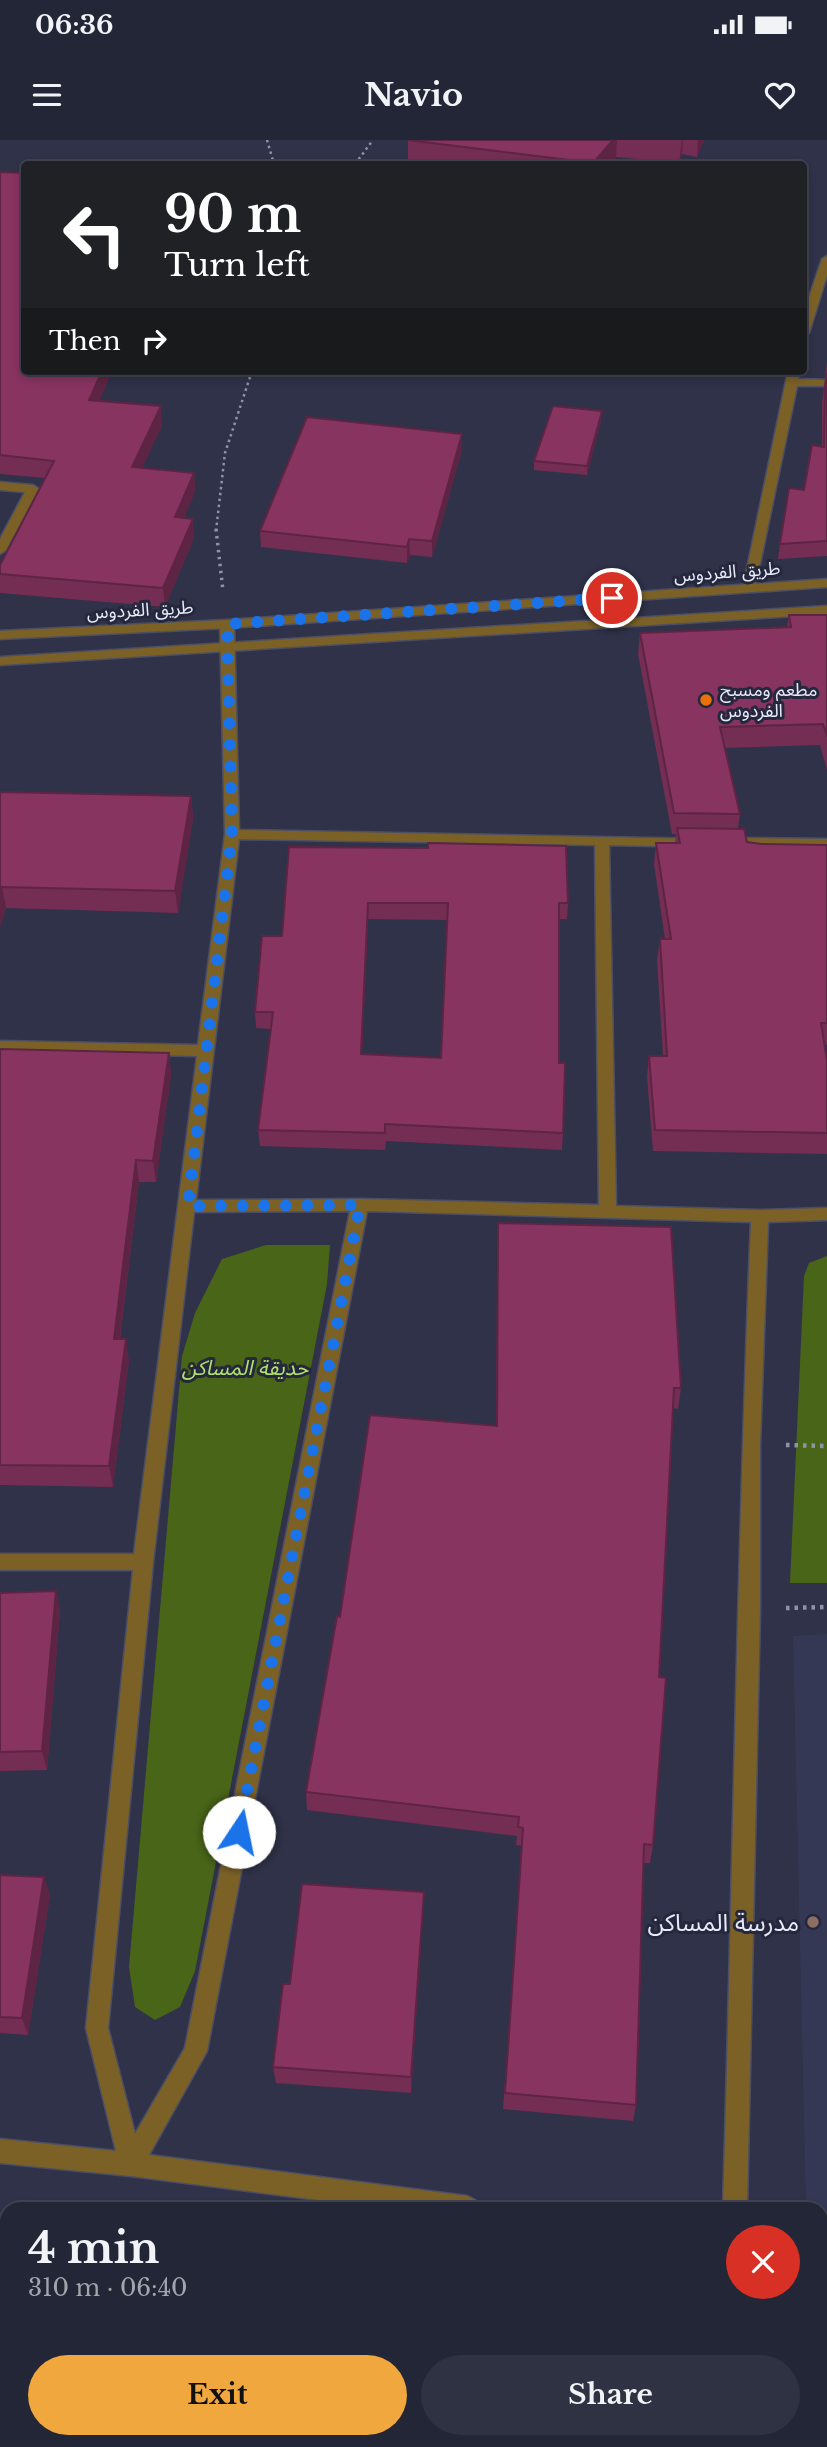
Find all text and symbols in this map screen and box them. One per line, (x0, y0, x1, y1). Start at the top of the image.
text: 06:36 (35, 9, 114, 41)
text: Navio (364, 75, 463, 115)
icon: menu (28, 76, 66, 114)
icon: heart (761, 76, 799, 114)
text: 90 m (164, 184, 301, 245)
icon: left (49, 189, 140, 280)
text: Turn left (164, 245, 310, 285)
icon: right (135, 322, 173, 360)
text: Then (49, 325, 121, 357)
street label: طريق الفردوس (673, 557, 781, 587)
pin (582, 568, 642, 628)
icon: arrive (593, 579, 631, 617)
street label: طريق الفردوس (86, 596, 194, 624)
place label: مطعم ومسبح الفردوس (720, 679, 818, 722)
marker: مطعم ومسبح الفردوس (698, 692, 714, 708)
park label: حديقة المساكن (182, 1355, 309, 1381)
position arrow (202, 1795, 276, 1869)
place label: مدرسة المساكن (648, 1908, 799, 1937)
marker: مدرسة المساكن (805, 1914, 821, 1930)
text: 4 min (28, 2222, 159, 2274)
button: close (726, 2225, 800, 2299)
text: 310 m · 06:40 (28, 2274, 188, 2302)
button: Exit (28, 2355, 407, 2435)
button: Share (421, 2355, 800, 2435)

